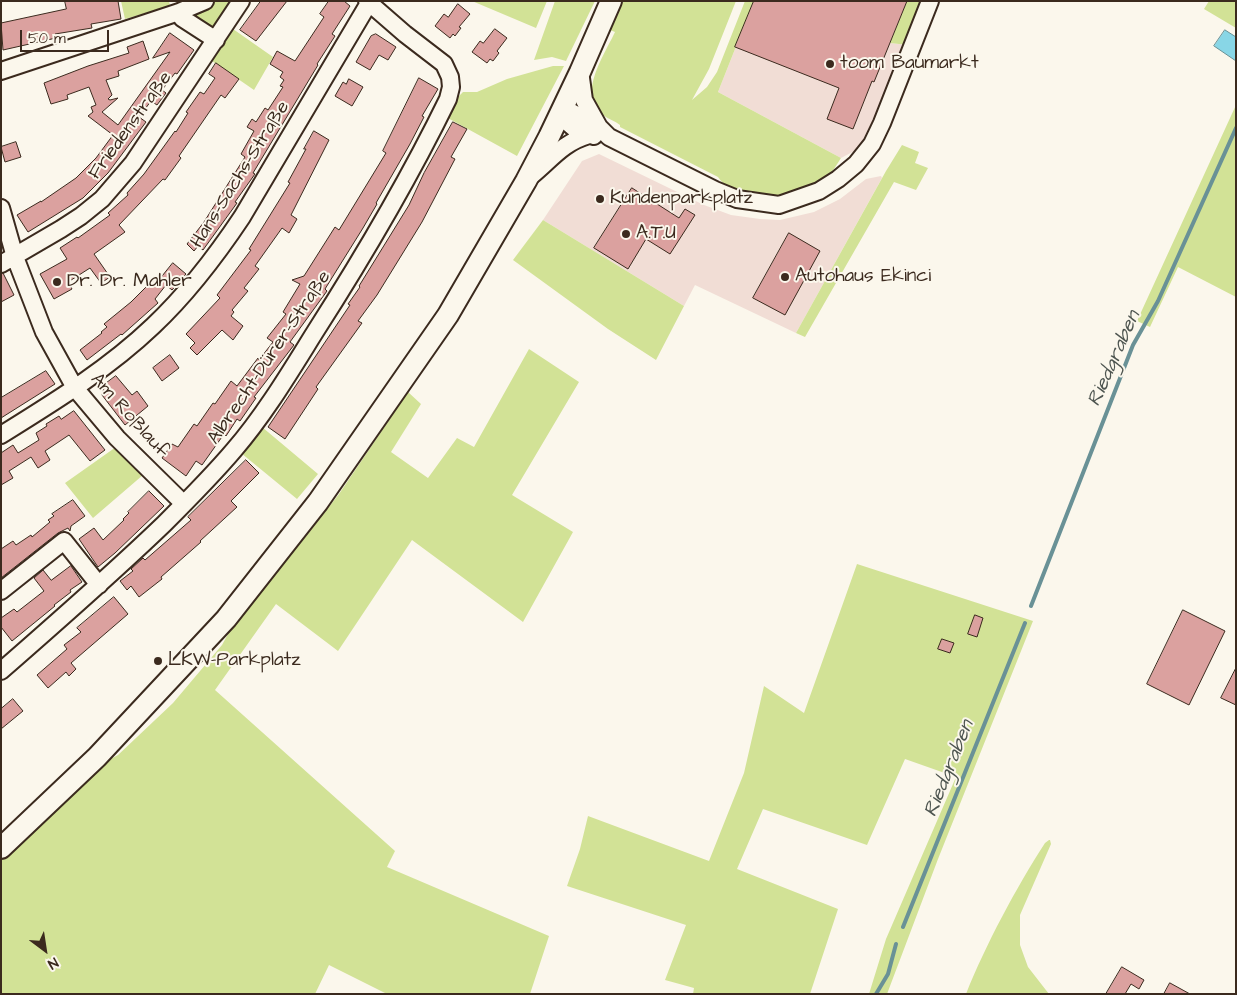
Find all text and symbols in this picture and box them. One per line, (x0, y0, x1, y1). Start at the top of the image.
scale bar (22, 20, 111, 52)
text: 50 m (28, 28, 66, 49)
place label: toom Baumarkt (840, 53, 979, 75)
marker: toom Baumarkt (824, 58, 836, 70)
street label: Friedenstraße (84, 68, 178, 184)
street label: Hans-Sachs-Straße (187, 97, 295, 253)
place label: Kundenparkplatz (610, 188, 753, 210)
marker: Kundenparkplatz (594, 193, 606, 205)
place label: A.T.U (636, 223, 676, 245)
marker: A.T.U (620, 228, 632, 240)
place label: Autohaus Ekinci (795, 266, 931, 288)
street label: Albrecht-Dürer-Straße (203, 267, 337, 449)
place label: Dr. Dr. Mahler (67, 271, 192, 293)
marker: Autohaus Ekinci (779, 271, 791, 283)
marker: Dr. Dr. Mahler (51, 276, 63, 288)
water label: Riedgraben (1083, 308, 1147, 410)
street label: Am Roßlauf (85, 369, 173, 463)
place label: LKW-Parkplatz (168, 650, 301, 672)
marker: LKW-Parkplatz (152, 655, 164, 667)
water label: Riedgraben (920, 717, 980, 821)
north arrow (20, 925, 70, 975)
text: N (44, 952, 62, 974)

